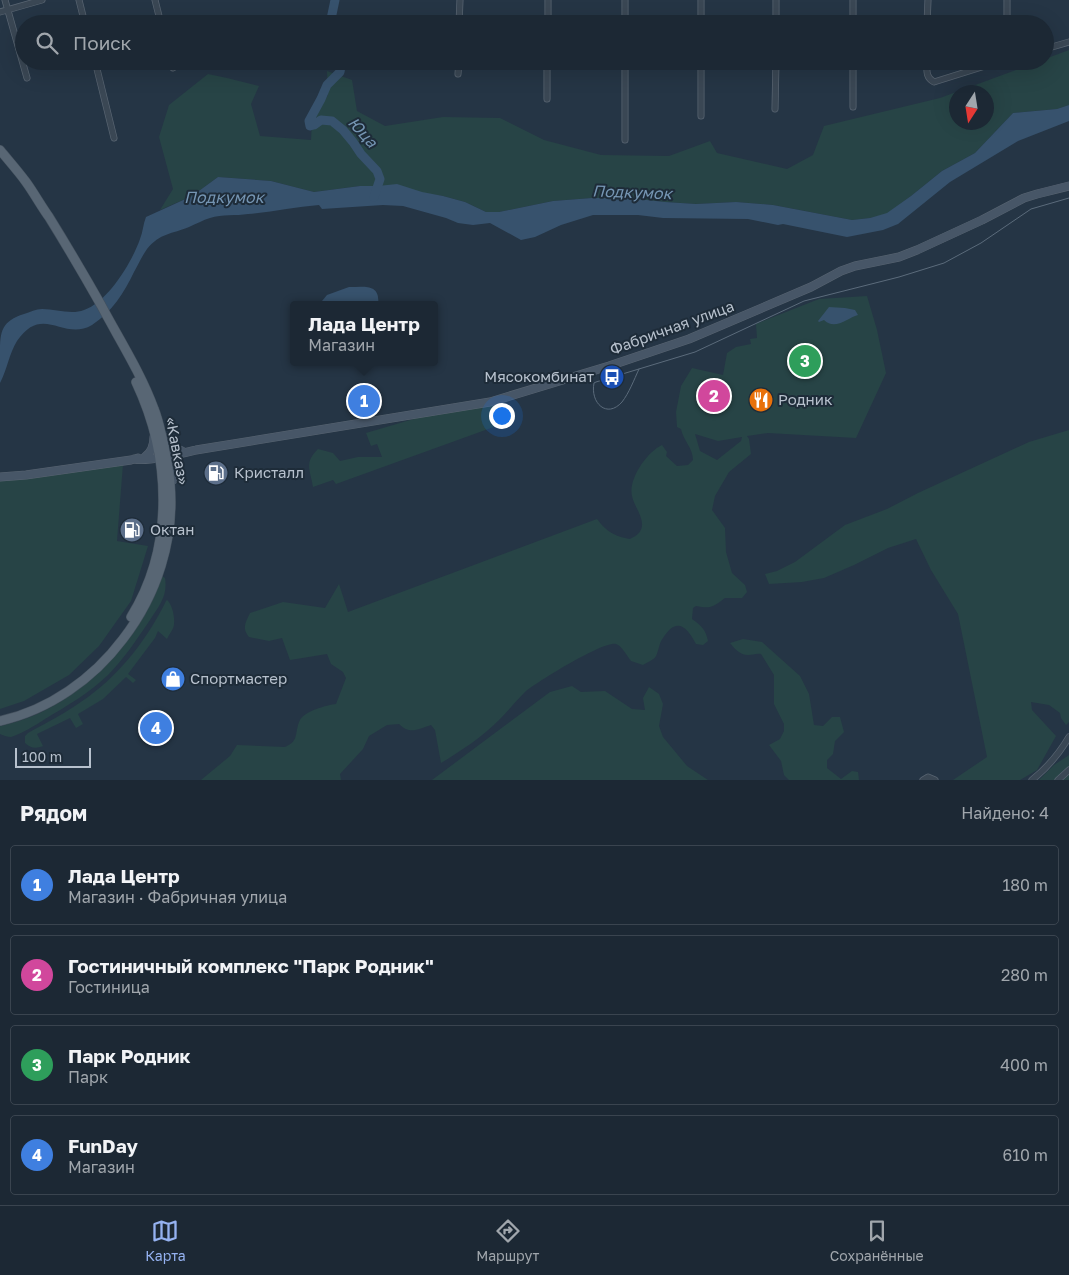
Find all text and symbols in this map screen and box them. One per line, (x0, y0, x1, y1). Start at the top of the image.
search box (15, 15, 1054, 70)
icon: search (33, 29, 61, 57)
text: Поиск (73, 31, 132, 54)
north arrow (949, 85, 994, 130)
water label: Юца (344, 113, 383, 152)
water label: Подкумок (592, 181, 674, 203)
water label: Подкумок (184, 187, 266, 207)
street label: Фабричная улица (607, 296, 736, 358)
popup (290, 301, 438, 366)
text: Лада Центр (308, 312, 420, 335)
text: Магазин (308, 335, 375, 355)
pin: 3 (789, 342, 821, 380)
bus stop icon: Мясокомбинат (599, 364, 625, 390)
place label: Мясокомбинат (484, 367, 595, 385)
pin: 2 (698, 377, 730, 415)
pin: 1 (348, 382, 380, 420)
restaurant icon: Родник (748, 387, 774, 413)
place label: Родник (778, 390, 833, 408)
your location (489, 403, 515, 429)
street label: «Кавказ» (163, 415, 193, 486)
fuel station icon: Кристалл (203, 460, 229, 486)
place label: Кристалл (234, 463, 304, 481)
fuel station icon: Октан (119, 517, 145, 543)
place label: Октан (150, 520, 194, 538)
shop icon: Спортмастер (160, 666, 186, 692)
place label: Спортмастер (190, 669, 287, 687)
pin: 4 (140, 709, 172, 747)
scale bar (15, 745, 91, 768)
text: 100 m (22, 748, 62, 765)
text: Рядом (20, 800, 87, 826)
text: Найдено: 4 (961, 803, 1049, 823)
text: Лада Центр (68, 864, 180, 887)
text: 1 (33, 875, 41, 895)
text: 180 m (1002, 875, 1048, 895)
text: Магазин · Фабричная улица (68, 887, 287, 907)
text: Гостиничный комплекс "Парк Родник" (68, 954, 434, 977)
text: 2 (32, 965, 42, 985)
text: 280 m (1001, 965, 1048, 985)
text: Гостиница (68, 977, 150, 997)
text: Парк Родник (68, 1044, 191, 1067)
text: 3 (32, 1055, 42, 1075)
text: 400 m (1000, 1055, 1048, 1075)
text: Парк (68, 1067, 108, 1087)
text: FunDay (68, 1134, 138, 1157)
text: 4 (32, 1145, 42, 1165)
text: 610 m (1002, 1145, 1048, 1165)
text: Магазин (68, 1157, 135, 1177)
tab: Карта (145, 1217, 186, 1264)
tab: Маршрут (476, 1217, 539, 1264)
tab: Сохранённые (830, 1217, 924, 1264)

